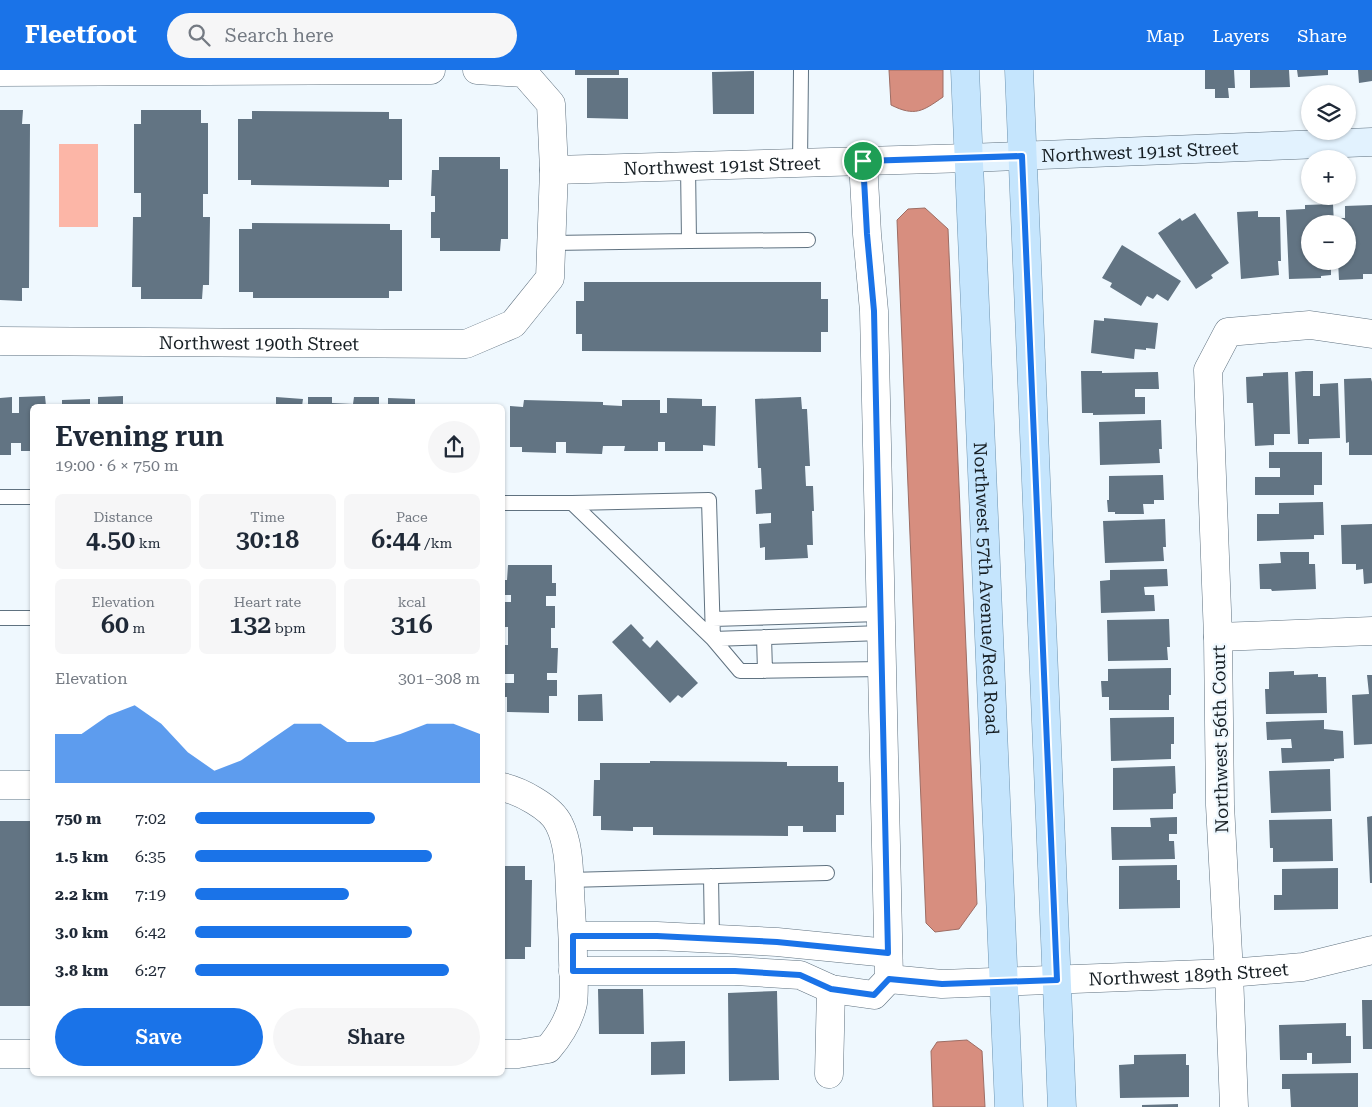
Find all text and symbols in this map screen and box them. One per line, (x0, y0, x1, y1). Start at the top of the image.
search box (167, 13, 517, 58)
text: Fleetfoot (25, 21, 137, 49)
icon: search (185, 21, 213, 49)
text: Search here (225, 24, 334, 47)
text: Map (1146, 25, 1185, 46)
text: Layers (1213, 25, 1269, 46)
text: Share (1297, 25, 1347, 46)
map controls (1301, 85, 1356, 270)
button: layers (1301, 85, 1356, 140)
street label: Northwest 191st Street (1041, 137, 1239, 166)
pin (842, 140, 884, 182)
icon: arrive (849, 147, 877, 175)
button: + (1301, 150, 1356, 205)
street label: Northwest 191st Street (623, 152, 821, 178)
button: − (1301, 215, 1356, 270)
street label: Northwest 190th Street (159, 332, 359, 354)
text: Evening run (55, 420, 224, 453)
button: share (428, 421, 480, 473)
street label: Northwest 57th Avenue/Red Road (970, 442, 1004, 736)
text: 19:00 · 6 × 750 m (55, 456, 179, 475)
text: Distance (94, 509, 153, 525)
text: Time (250, 509, 285, 525)
text: Pace (396, 509, 428, 525)
text: 4.50 (86, 525, 135, 554)
text: 30:18 (236, 525, 299, 554)
text: 6:44 (371, 525, 421, 554)
text: km (135, 535, 160, 551)
text: /km (421, 535, 452, 551)
text: Elevation (91, 594, 155, 610)
text: Heart rate (234, 594, 301, 610)
text: kcal (398, 594, 426, 610)
text: 60 (101, 610, 129, 639)
text: 132 (229, 610, 271, 639)
text: 316 (391, 610, 433, 639)
text: m (129, 620, 145, 636)
text: bpm (271, 620, 306, 636)
street label: Northwest 56th Court (1208, 645, 1232, 833)
text: Elevation (55, 669, 128, 688)
text: 301–308 m (398, 669, 480, 688)
text: 750 m (55, 809, 101, 828)
text: 7:02 (135, 809, 166, 828)
text: 1.5 km (55, 847, 108, 866)
text: 6:35 (135, 847, 166, 866)
text: 2.2 km (55, 885, 108, 904)
text: 7:19 (135, 885, 166, 904)
text: 3.0 km (55, 923, 108, 942)
text: 6:42 (135, 923, 166, 942)
street label: Northwest 189th Street (1088, 958, 1290, 989)
text: 3.8 km (55, 961, 108, 980)
text: 6:27 (135, 961, 166, 980)
button: Save (55, 1008, 263, 1066)
button: Share (273, 1008, 480, 1066)

